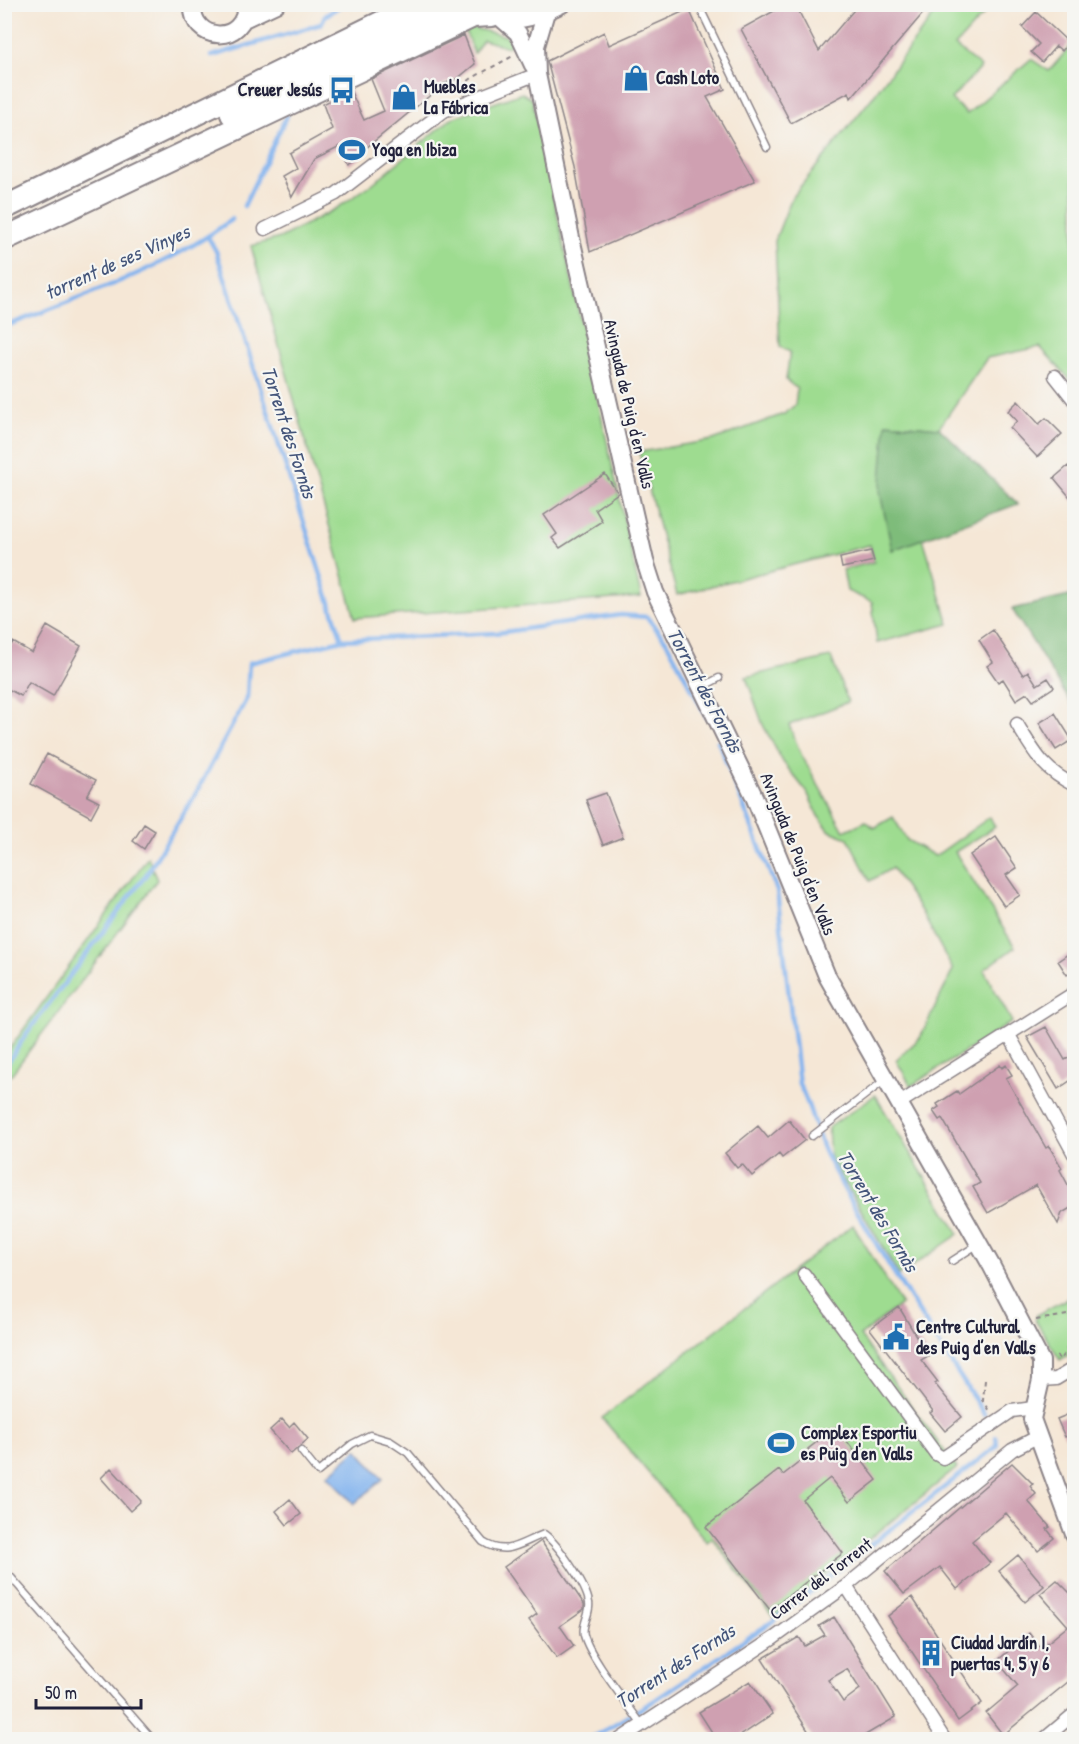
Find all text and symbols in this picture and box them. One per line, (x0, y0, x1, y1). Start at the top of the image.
shop icon: Cash Loto (621, 63, 651, 93)
place label: Cash Loto (656, 65, 720, 90)
place label: Muebles La Fábrica (424, 74, 489, 120)
bus stop icon: Creuer Jesús (327, 75, 357, 105)
place label: Creuer Jesús (238, 77, 322, 102)
shop icon: Muebles La Fábrica (389, 82, 419, 112)
sports icon: Yoga en Ibiza (337, 135, 367, 165)
place label: Yoga en Ibiza (372, 137, 457, 163)
water label: torrent de ses Vinyes (40, 217, 196, 307)
street label: Avinguda de Puig d'en Valls (598, 317, 661, 491)
water label: Torrent des Fornàs (255, 362, 324, 503)
water label: Torrent des Fornàs (661, 623, 751, 759)
street label: Avinguda de Puig d'en Valls (754, 769, 843, 939)
water label: Torrent des Fornàs (832, 1145, 927, 1278)
place label: Centre Cultural des Puig d’en Valls (916, 1314, 1036, 1361)
public building icon: Centre Cultural des Puig d’en Valls (881, 1322, 911, 1352)
place label: Complex Esportiu es Puig d'en Valls (801, 1420, 917, 1467)
sports icon: Complex Esportiu es Puig d'en Valls (766, 1428, 796, 1458)
street label: Carrer del Torrent (764, 1531, 878, 1626)
water label: Torrent des Fornàs (610, 1616, 742, 1714)
place label: Ciudad Jardín I, puertas 4, 5 y 6 (951, 1630, 1050, 1677)
building icon: Ciudad Jardín I, puertas 4, 5 y 6 (916, 1638, 946, 1668)
scale bar (36, 1672, 141, 1710)
text: 50 m (45, 1680, 77, 1705)

